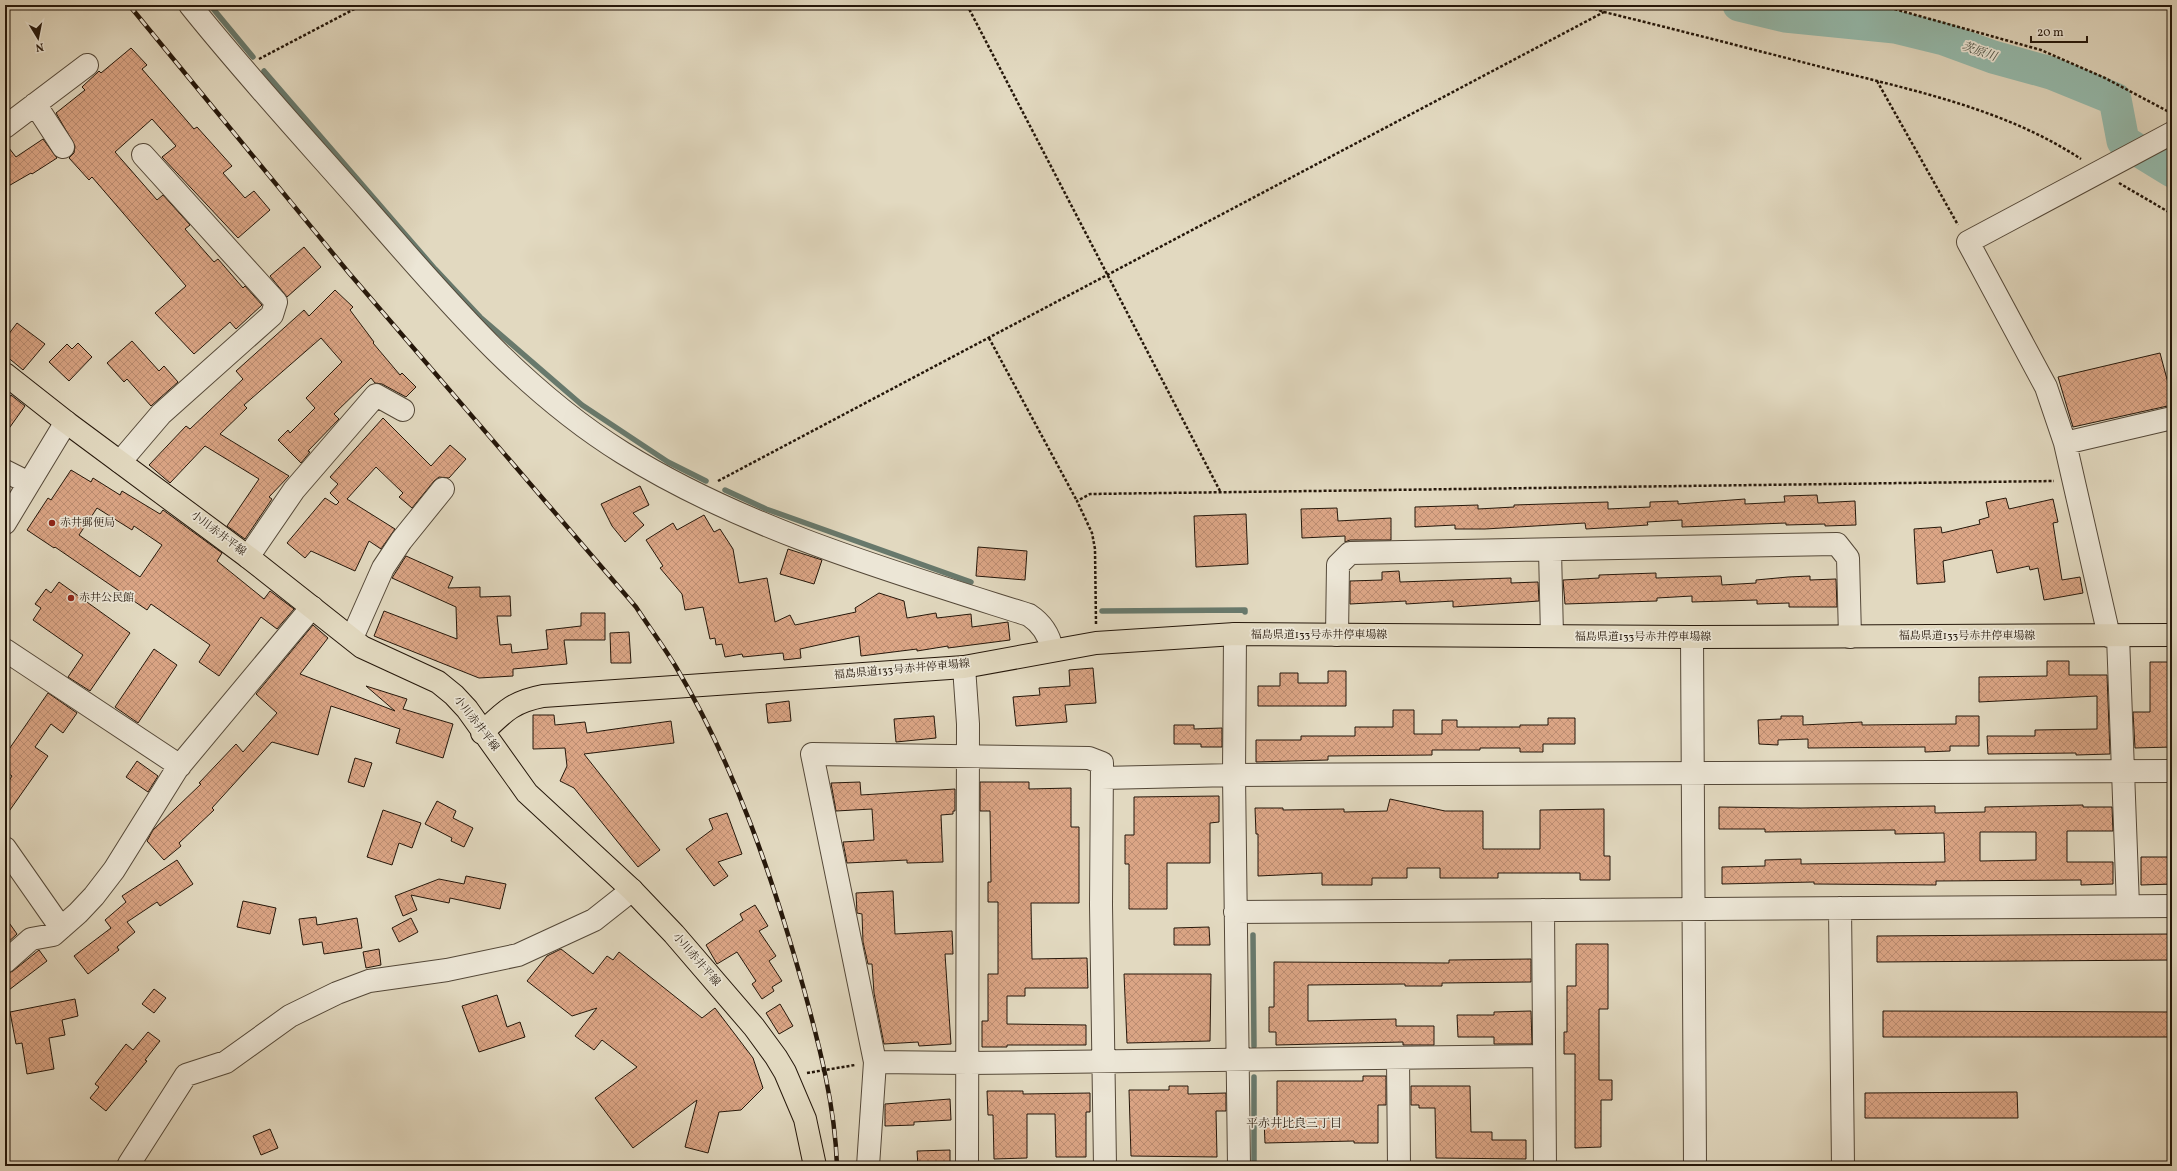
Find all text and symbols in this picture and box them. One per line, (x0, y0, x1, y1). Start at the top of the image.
north arrow (18, 18, 58, 58)
scale bar (2031, 18, 2087, 44)
text: 20 m (2037, 25, 2064, 41)
text: N (34, 38, 45, 54)
water label: 茨原川 (1959, 39, 2001, 66)
street label: 小川赤井平線 (187, 508, 249, 560)
place label: 赤井郵便局 (60, 516, 115, 531)
marker: 赤井郵便局 (47, 518, 57, 528)
place label: 赤井公民館 (79, 591, 134, 606)
marker: 赤井公民館 (66, 593, 76, 603)
street label: 福島県道133号赤井停車場線 (1251, 628, 1387, 643)
street label: 福島県道133号赤井停車場線 (1899, 629, 2035, 644)
street label: 福島県道133号赤井停車場線 (1575, 630, 1711, 645)
street label: 福島県道133号赤井停車場線 (833, 657, 971, 683)
street label: 小川赤井平線 (450, 693, 502, 755)
street label: 小川赤井平線 (669, 930, 723, 990)
district label: 平赤井比良三丁目 (1246, 1116, 1342, 1132)

